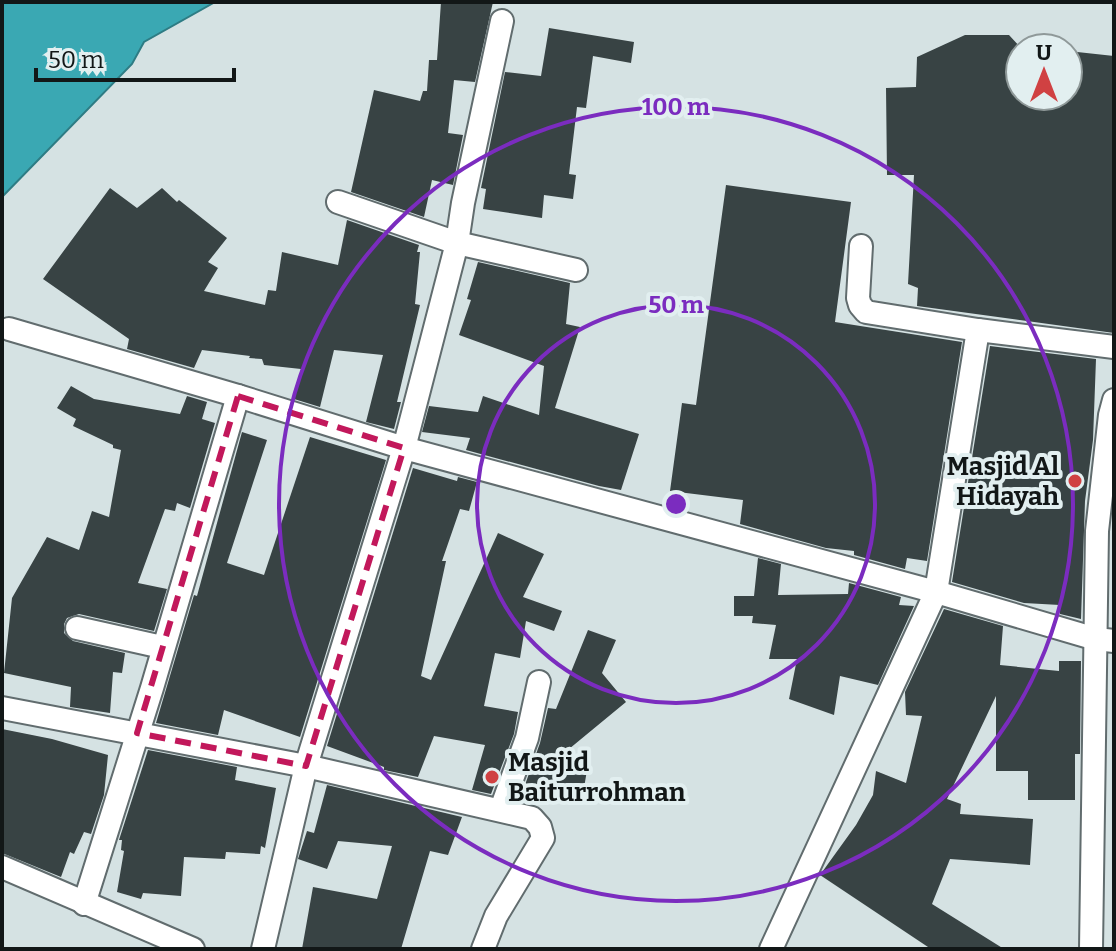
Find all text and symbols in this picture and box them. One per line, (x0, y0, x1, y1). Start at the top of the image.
scale bar (36, 32, 234, 82)
north arrow (1004, 32, 1084, 112)
text: U (1036, 39, 1052, 66)
text: 50 m (48, 46, 104, 74)
text: 100 m (642, 93, 710, 121)
text: 50 m (648, 291, 704, 319)
place label: Masjid Al Hidayah (946, 451, 1060, 512)
marker: Masjid Al Hidayah (1066, 472, 1084, 490)
centre of rings (662, 490, 690, 518)
place label: Masjid Baiturrohman (508, 747, 686, 808)
marker: Masjid Baiturrohman (483, 768, 501, 786)

